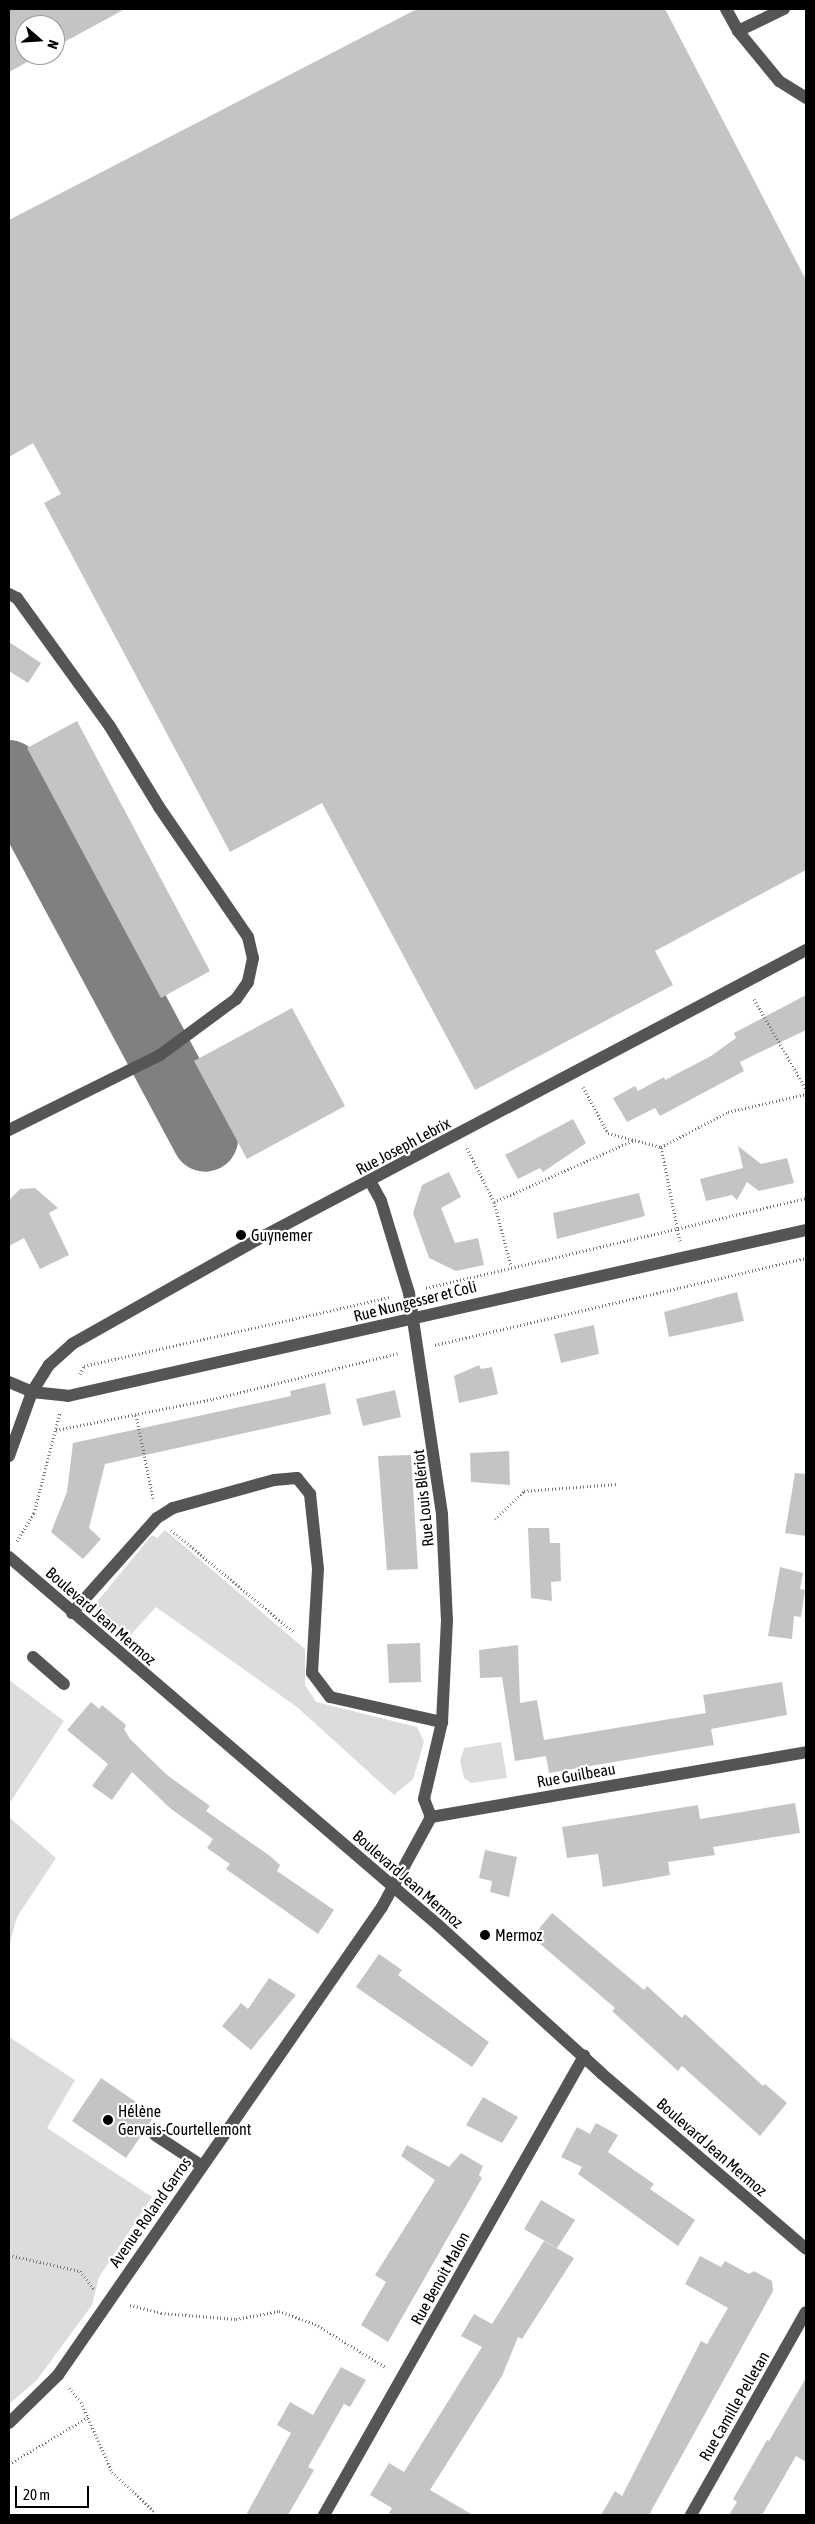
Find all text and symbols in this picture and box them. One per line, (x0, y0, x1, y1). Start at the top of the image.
north arrow (15, 15, 65, 65)
text: N (44, 38, 62, 51)
street label: Rue Joseph Lebrix (353, 1113, 453, 1179)
place label: Guynemer (251, 1225, 312, 1245)
marker: Guynemer (235, 1229, 247, 1241)
street label: Rue Nungesser et Coli (351, 1276, 479, 1326)
street label: Rue Louis Blériot (408, 1448, 438, 1548)
street label: Boulevard Jean Mermoz (42, 1563, 160, 1669)
street label: Rue Guilbeau (535, 1759, 617, 1791)
street label: Boulevard Jean Mermoz (349, 1826, 467, 1932)
place label: Mermoz (495, 1925, 542, 1945)
marker: Mermoz (479, 1929, 491, 1941)
street label: Boulevard Jean Mermoz (653, 2094, 771, 2200)
place label: Hélène Gervais-Courtellemont (118, 2101, 251, 2139)
marker: Hélène Gervais-Courtellemont (102, 2114, 114, 2126)
street label: Avenue Roland Garros (105, 2153, 195, 2271)
street label: Rue Benoit Malon (407, 2228, 473, 2328)
street label: Rue Camille Pelletan (695, 2348, 773, 2464)
scale bar (18, 2476, 91, 2508)
text: 20 m (23, 2486, 50, 2503)

